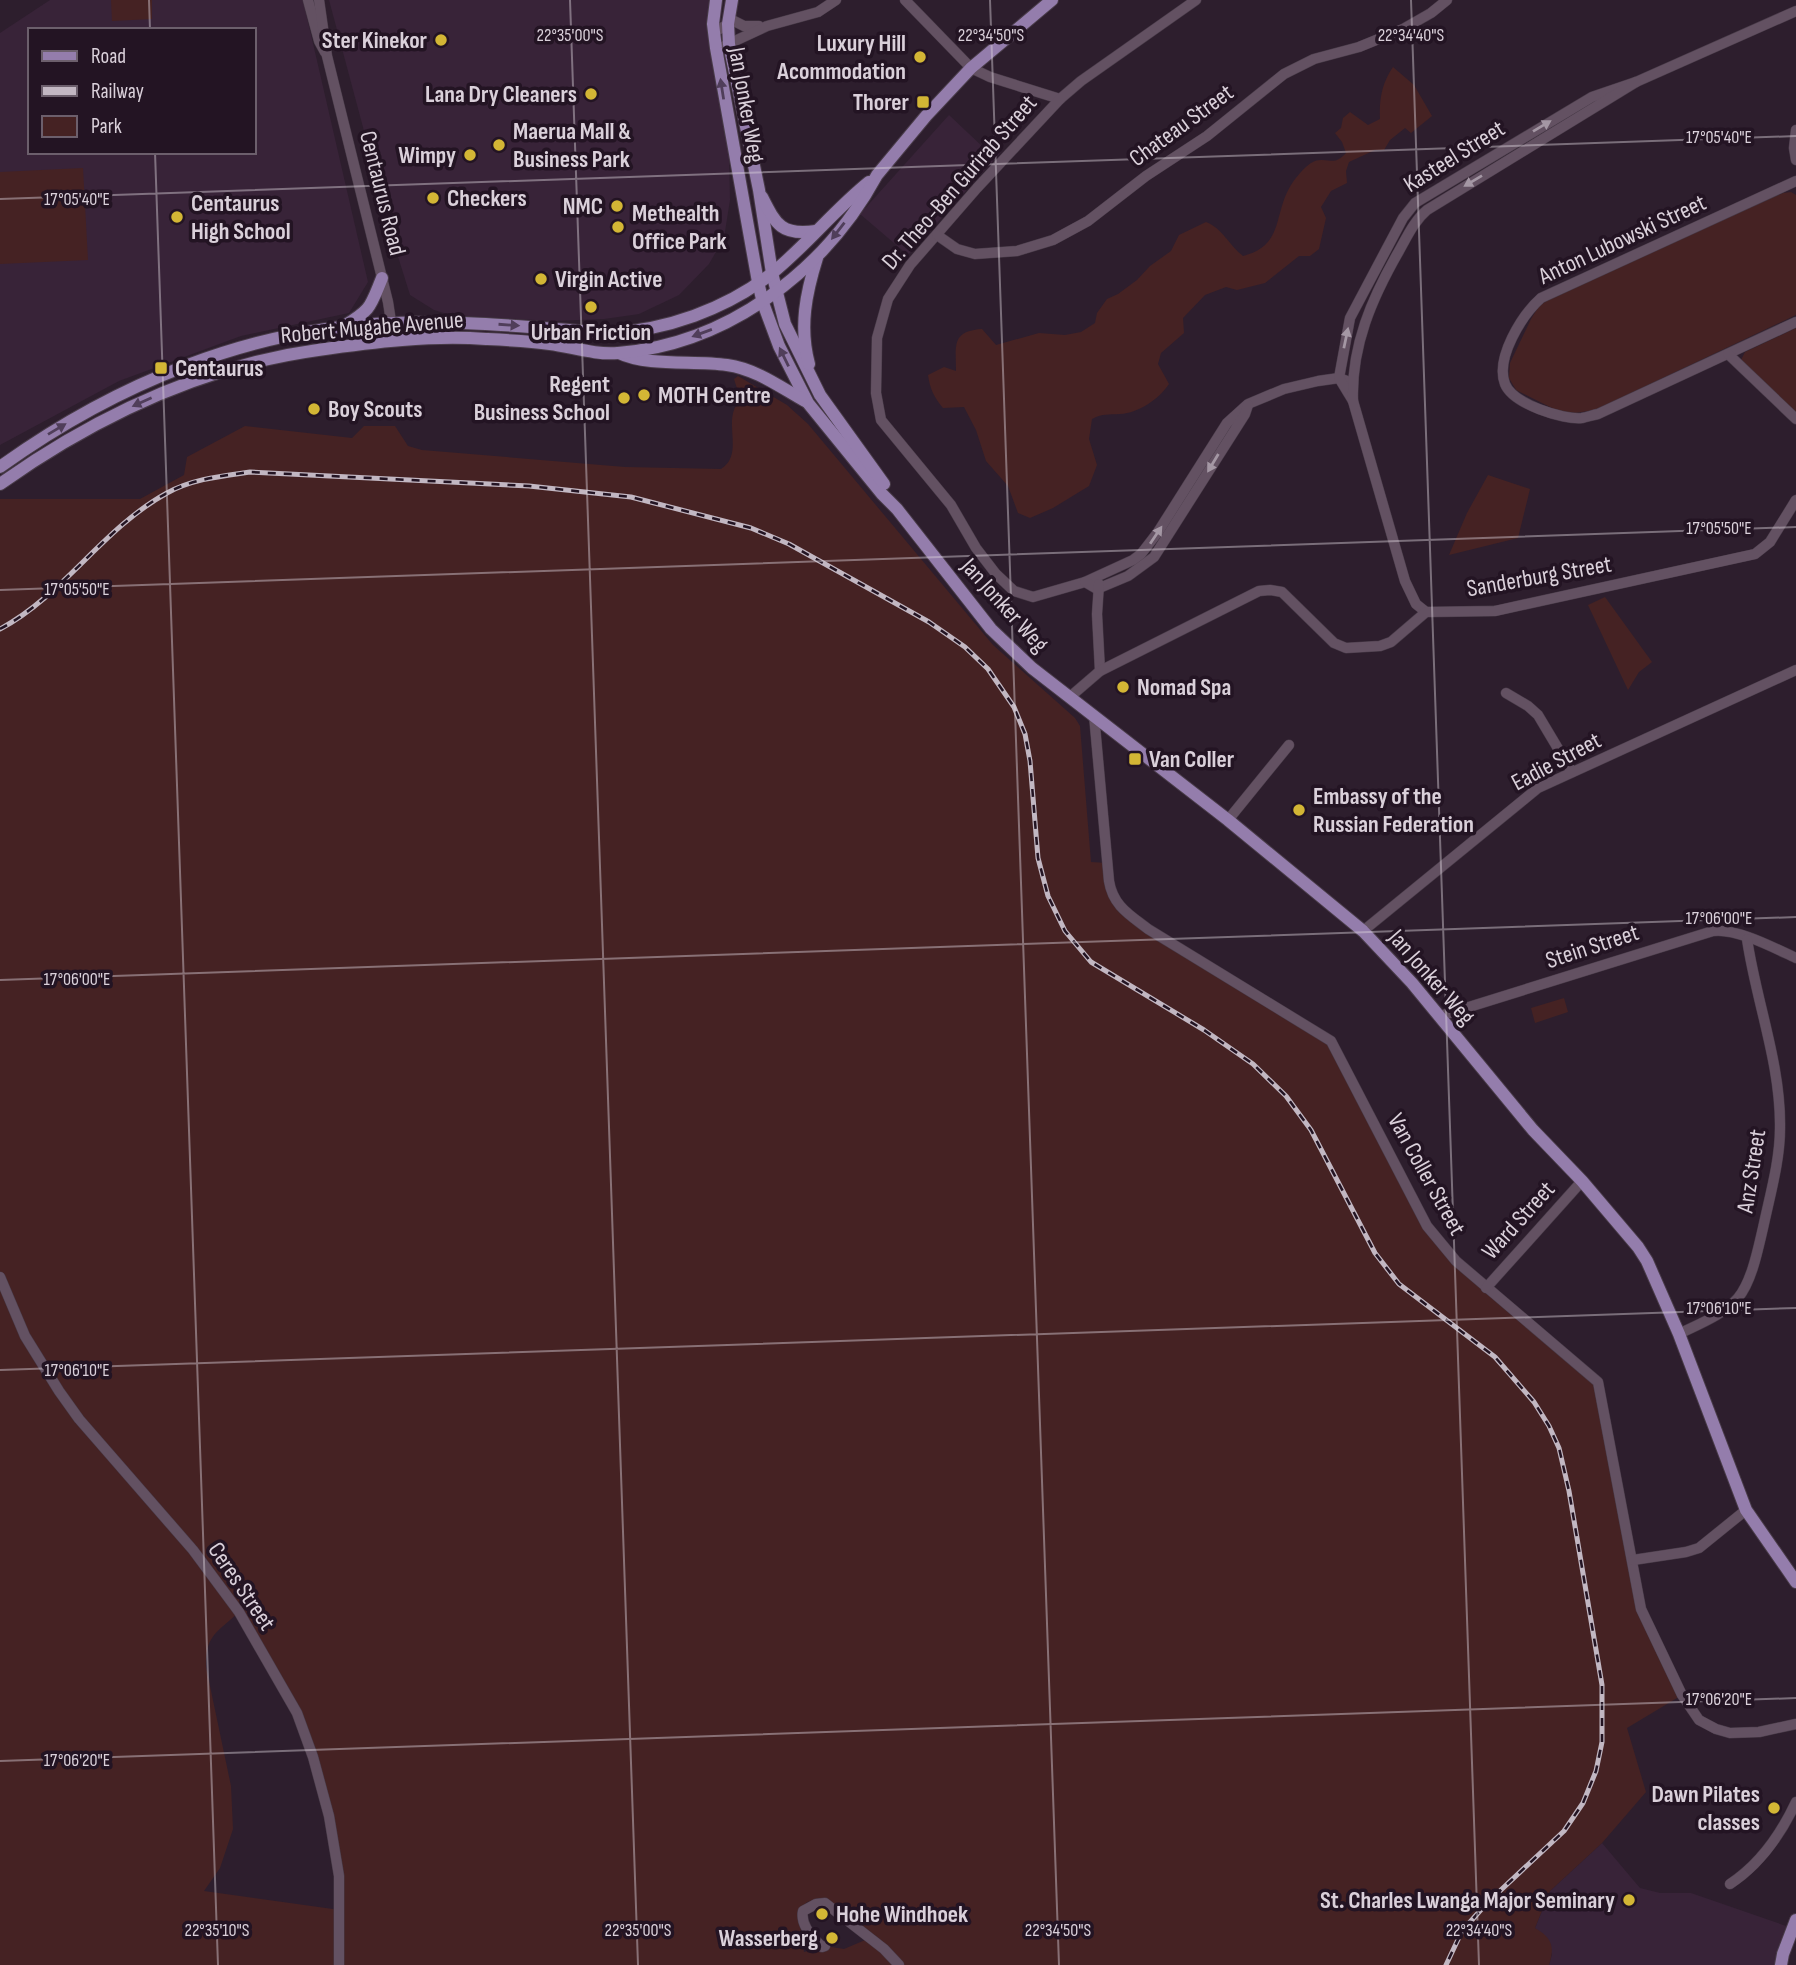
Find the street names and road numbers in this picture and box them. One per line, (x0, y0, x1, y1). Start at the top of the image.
street label: Jan Jonker Weg (722, 44, 771, 165)
street label: Chateau Street (1124, 78, 1239, 173)
street label: Dr. Theo-Ben Gurirab Street (876, 89, 1043, 276)
street label: Kasteel Street (1398, 114, 1510, 199)
street label: Centaurus Road (353, 128, 412, 258)
street label: Anton Lubowski Street (1533, 188, 1710, 291)
street label: Robert Mugabe Avenue (279, 305, 465, 350)
street label: Sanderburg Street (1464, 549, 1614, 603)
street label: Jan Jonker Weg (954, 551, 1055, 659)
street label: Eadie Street (1506, 726, 1606, 797)
street label: Stein Street (1542, 918, 1642, 975)
street label: Jan Jonker Weg (1382, 923, 1481, 1031)
street label: Van Coller Street (1381, 1108, 1472, 1240)
street label: Anz Street (1730, 1127, 1772, 1216)
street label: Ward Street (1476, 1175, 1561, 1265)
street label: Ceres Street (202, 1537, 282, 1636)

